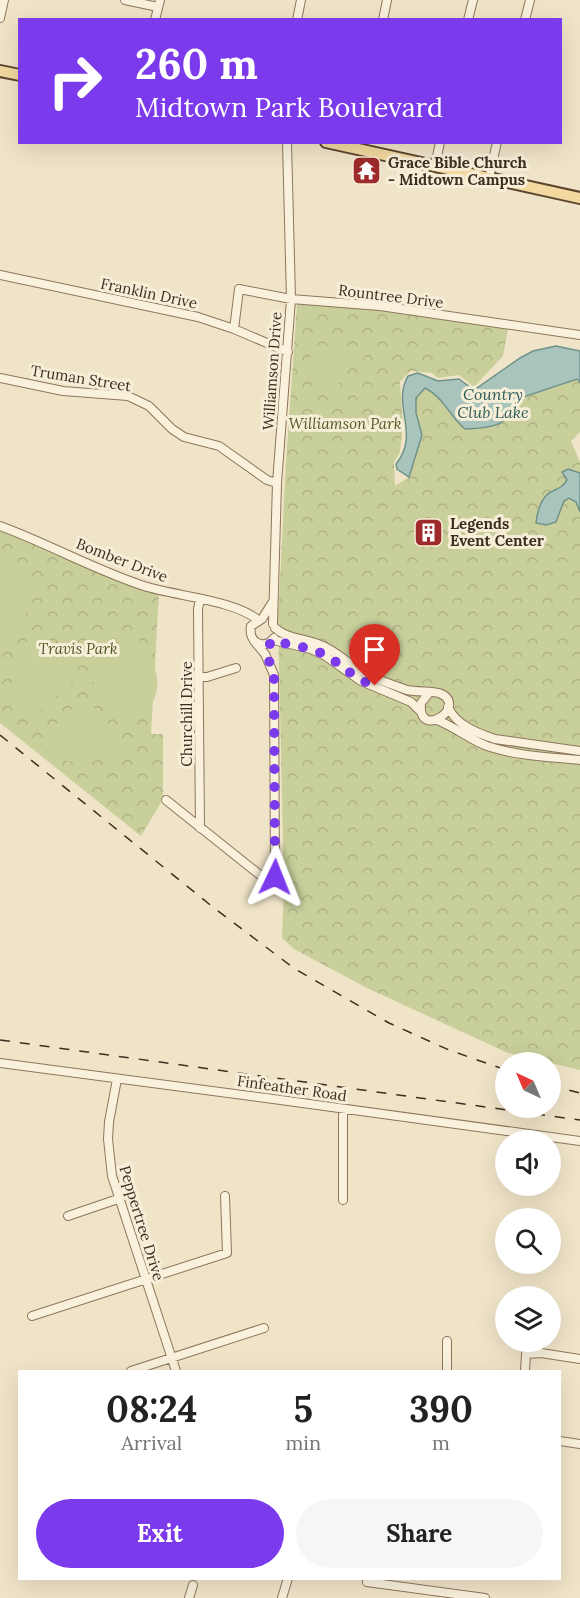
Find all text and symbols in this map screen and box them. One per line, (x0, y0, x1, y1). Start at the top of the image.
text: 260 m (135, 37, 258, 91)
icon: right (36, 42, 114, 120)
text: Midtown Park Boulevard (135, 90, 443, 124)
place label: Grace Bible Church - Midtown Campus (388, 153, 528, 189)
temple icon: Grace Bible Church - Midtown Campus (351, 155, 383, 187)
street label: Franklin Drive (99, 273, 199, 313)
street label: Rountree Drive (337, 280, 445, 312)
street label: Williamson Drive (258, 311, 286, 431)
street label: Truman Street (29, 361, 133, 395)
water label: Country Club Lake (457, 384, 529, 422)
park label: Williamson Park (288, 414, 402, 433)
place label: Legends Event Center (450, 514, 545, 550)
building icon: Legends Event Center (413, 516, 445, 548)
street label: Bomber Drive (74, 534, 170, 586)
pin (349, 624, 400, 686)
icon: arrive (358, 633, 391, 666)
park label: Travis Park (39, 639, 118, 658)
street label: Churchill Drive (177, 661, 196, 767)
position arrow (243, 845, 307, 909)
north arrow (495, 1052, 561, 1118)
map controls (495, 1052, 561, 1352)
street label: Finfeather Road (236, 1071, 348, 1105)
button: sound (495, 1130, 561, 1196)
street label: Peppertree Drive (115, 1163, 169, 1283)
button: search (495, 1208, 561, 1274)
button: layers (495, 1286, 561, 1352)
text: 08:24 (106, 1386, 197, 1432)
text: 5 (294, 1386, 313, 1432)
text: 390 (409, 1386, 473, 1432)
text: Arrival (121, 1430, 182, 1455)
text: min (285, 1430, 321, 1455)
text: m (432, 1430, 450, 1455)
button: Exit (36, 1499, 284, 1568)
button: Share (296, 1499, 543, 1568)

